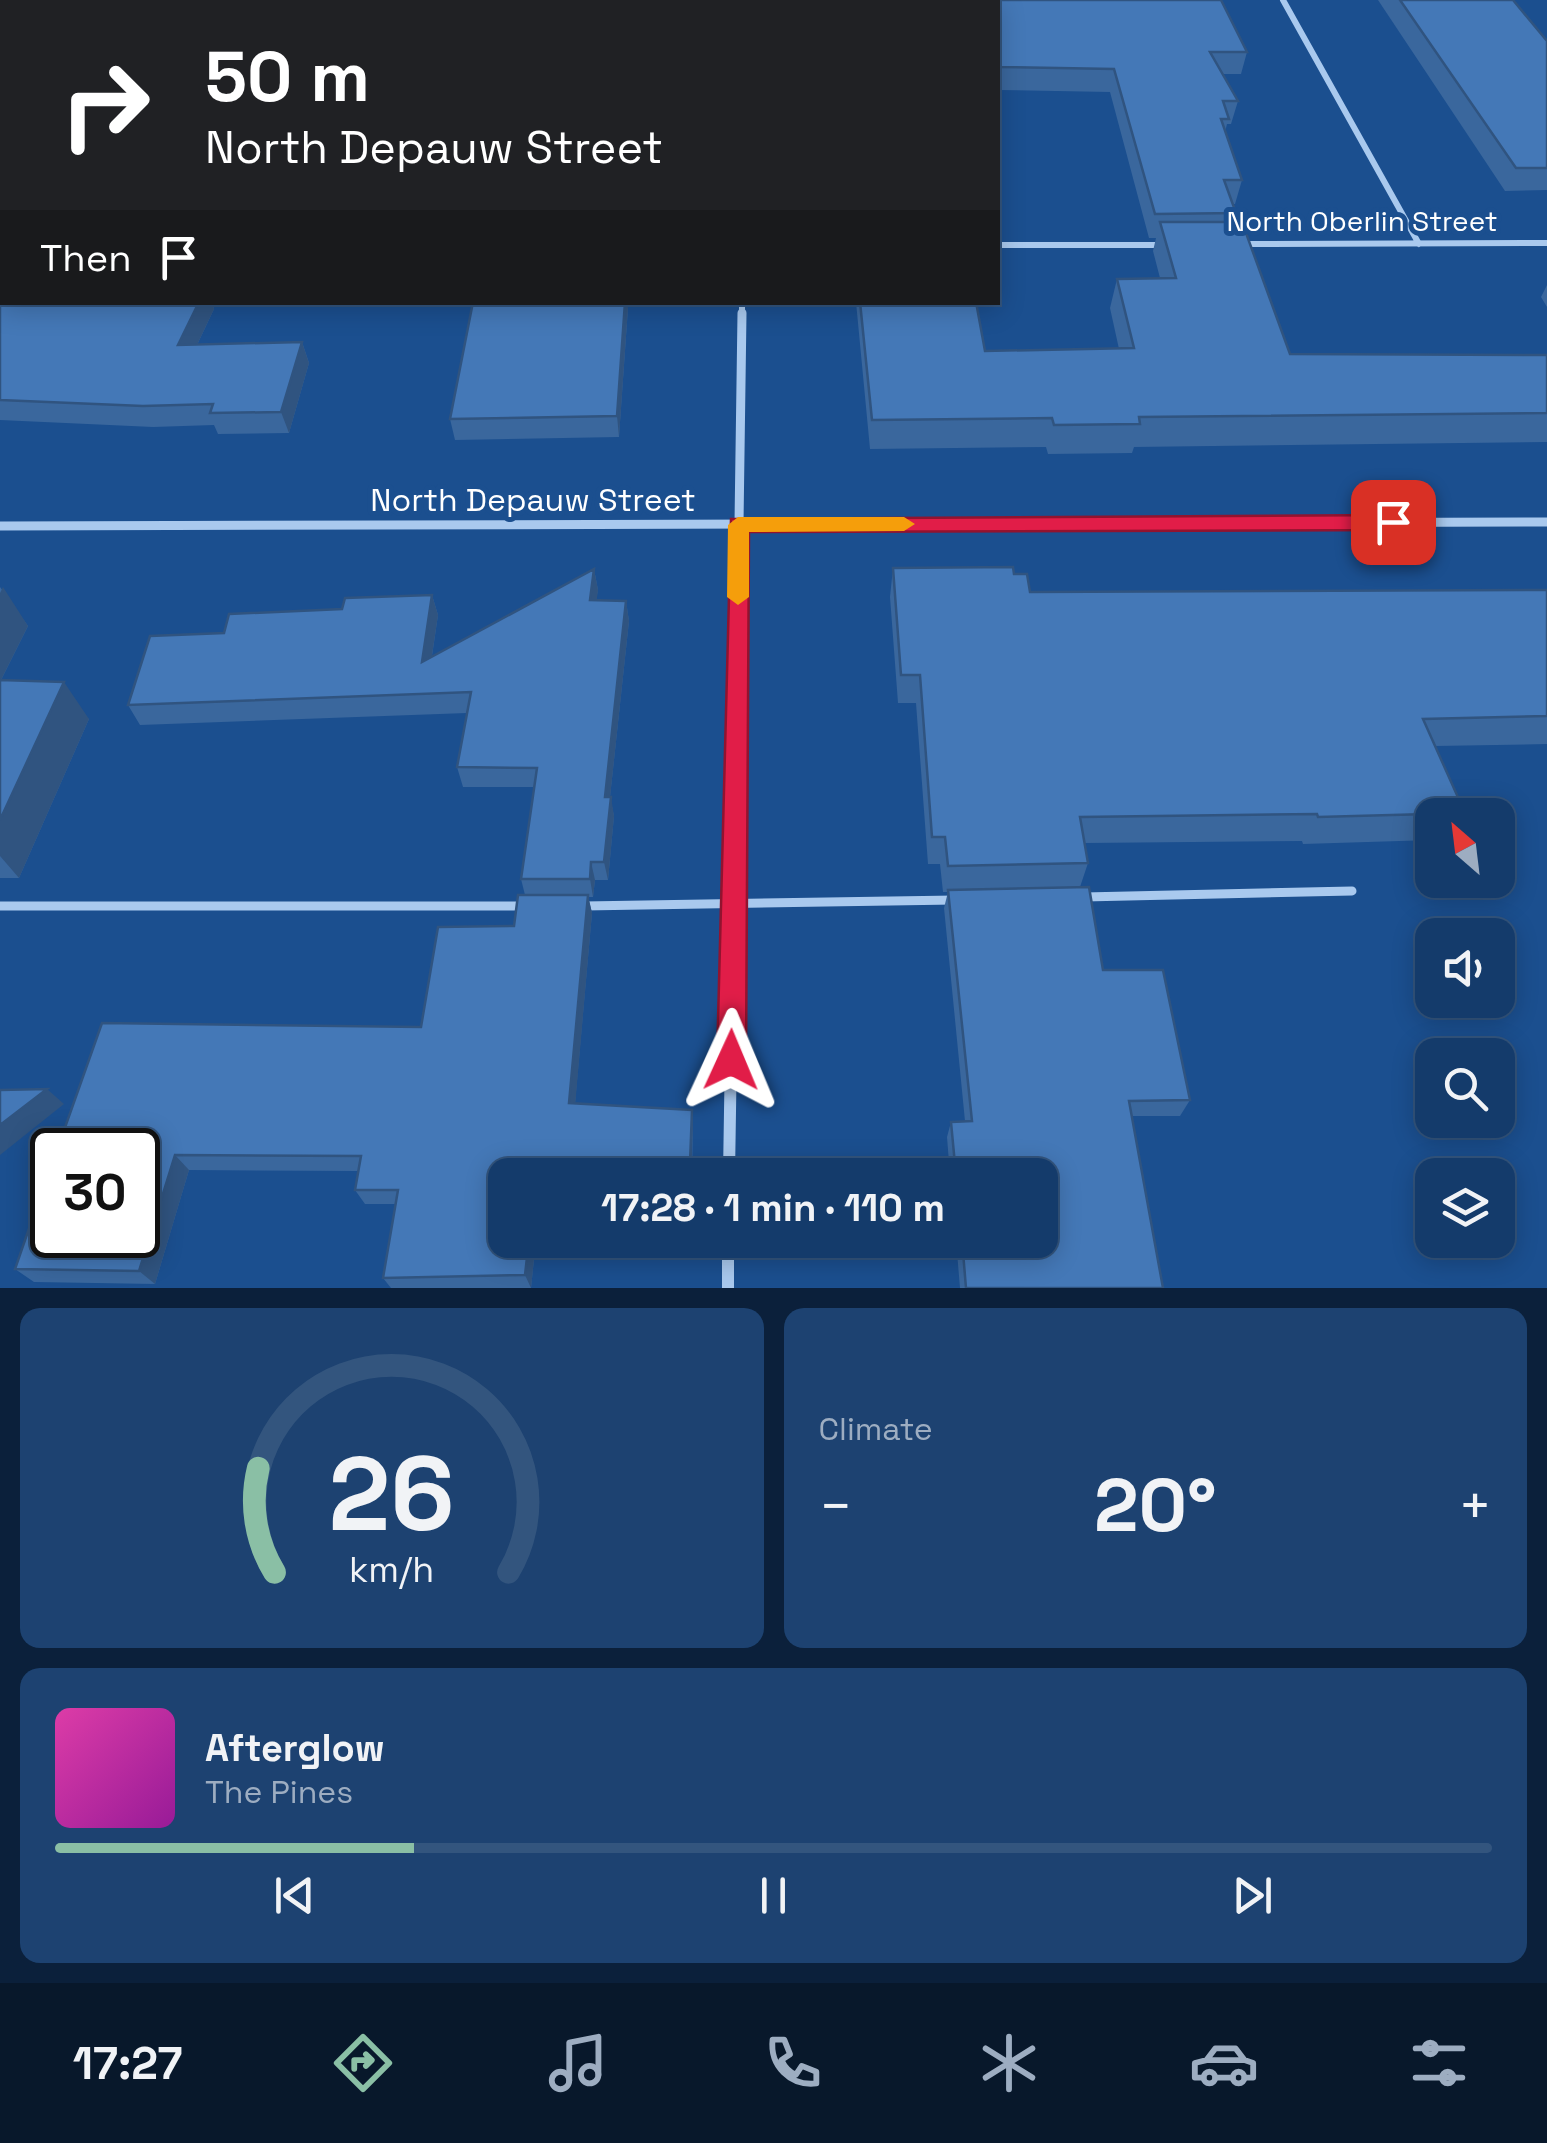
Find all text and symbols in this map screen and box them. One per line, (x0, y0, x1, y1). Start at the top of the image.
text: 50 m (205, 32, 370, 121)
icon: right (40, 40, 170, 170)
text: North Depauw Street (205, 119, 663, 176)
street label: North Oberlin Street (1226, 203, 1498, 239)
icon: arrive (151, 230, 206, 285)
text: Then (40, 234, 131, 282)
street label: North Depauw Street (370, 480, 696, 520)
pin (1351, 480, 1436, 565)
icon: arrive (1366, 495, 1421, 550)
north arrow (1415, 798, 1515, 898)
map controls (1415, 798, 1515, 1258)
button: sound (1415, 918, 1515, 1018)
position arrow (679, 1008, 783, 1112)
button: search (1415, 1038, 1515, 1138)
speed limit sign: 30 (30, 1128, 160, 1258)
button: layers (1415, 1158, 1515, 1258)
text: 17:28 · 1 min · 110 m (601, 1184, 945, 1232)
text: Climate (819, 1409, 933, 1449)
text: 26 (329, 1428, 455, 1560)
text: 20° (1094, 1457, 1217, 1553)
text: − (819, 1471, 853, 1541)
text: + (1458, 1471, 1492, 1541)
text: km/h (349, 1547, 434, 1592)
text: Afterglow (205, 1724, 385, 1772)
text: The Pines (205, 1772, 353, 1812)
icon: previous (267, 1868, 322, 1923)
icon: pause (746, 1868, 801, 1923)
icon: next (1225, 1868, 1280, 1923)
icon: directions (328, 2028, 398, 2098)
icon: music (543, 2028, 613, 2098)
icon: phone (758, 2028, 828, 2098)
icon: climate (974, 2028, 1044, 2098)
icon: car (1189, 2028, 1259, 2098)
icon: filters (1404, 2028, 1474, 2098)
text: 17:27 (73, 2035, 183, 2092)

